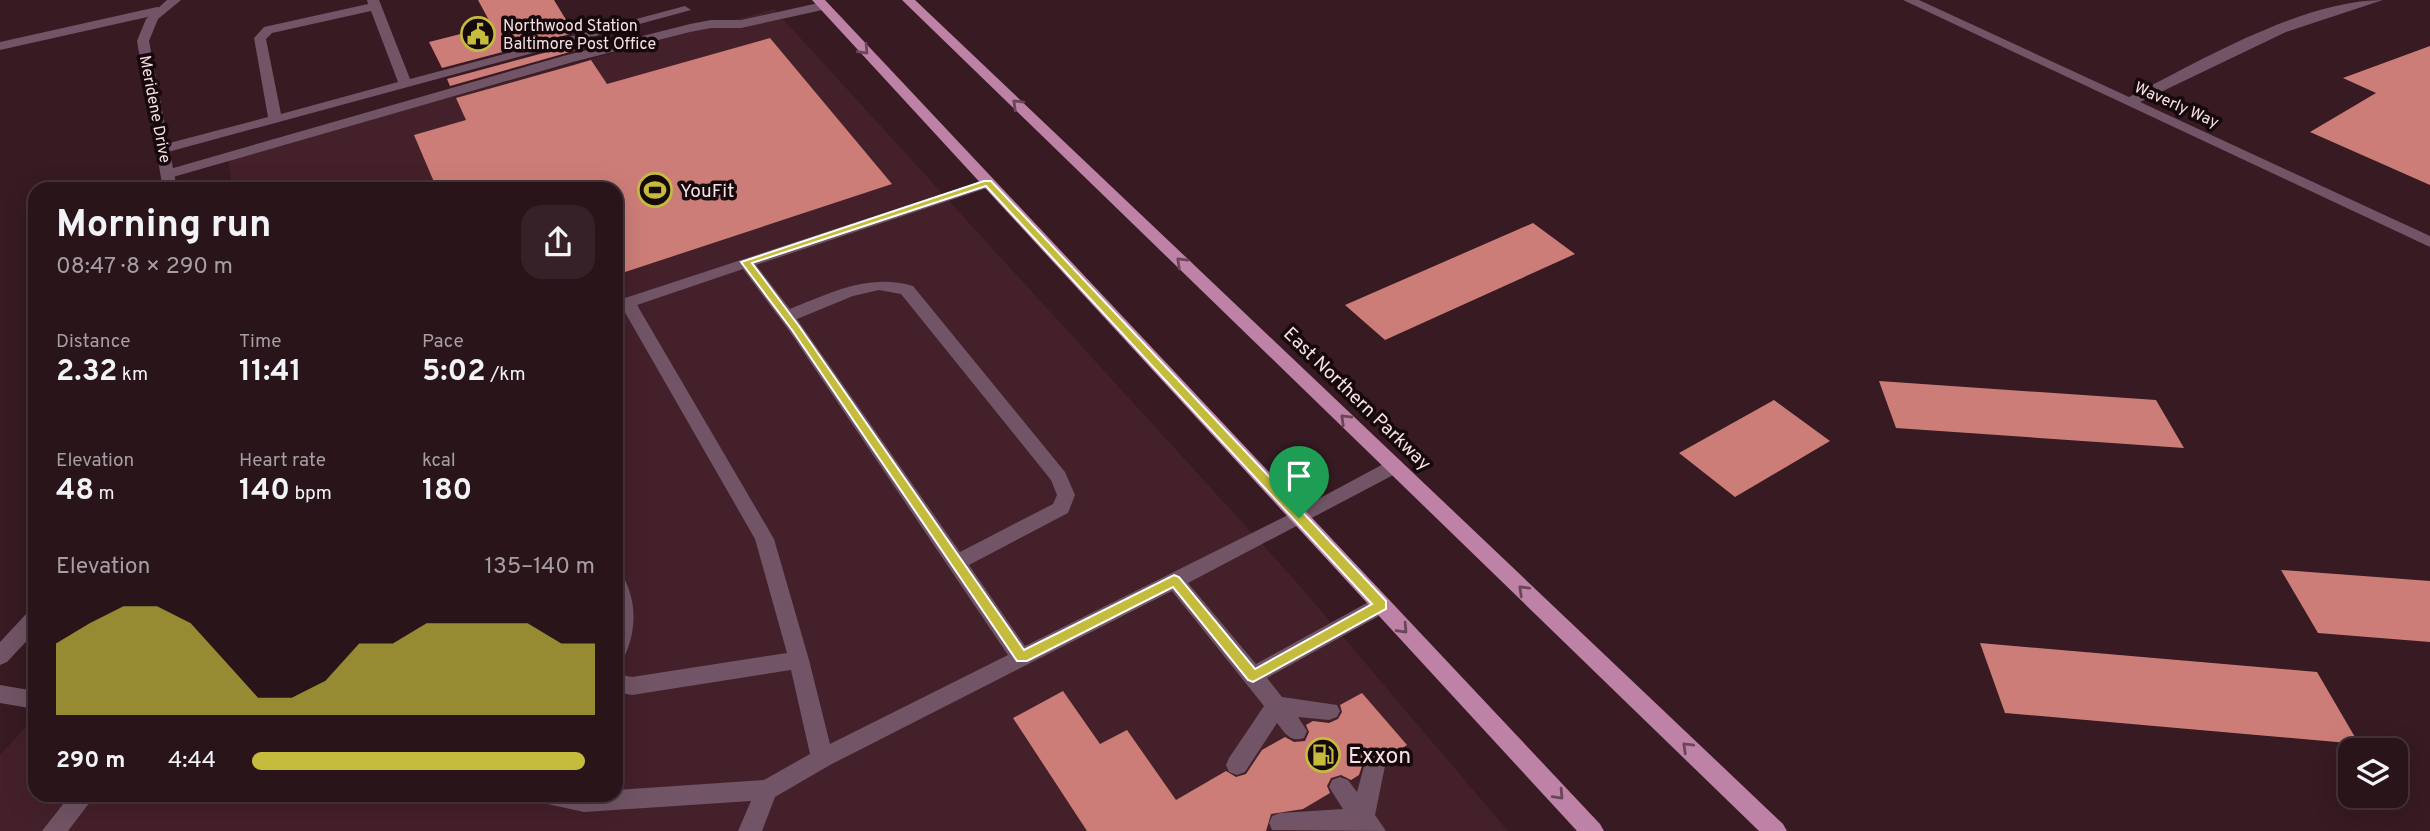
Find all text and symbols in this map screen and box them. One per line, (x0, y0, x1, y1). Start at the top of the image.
public building icon: Northwood Station Baltimore Post Office (459, 15, 497, 53)
place label: Northwood Station Baltimore Post Office (503, 17, 656, 55)
one-way arrow (856, 42, 869, 55)
street label: Meridene Drive (134, 54, 174, 165)
street label: Waverly Way (2131, 78, 2222, 133)
one-way arrow (1012, 100, 1025, 113)
sports icon: YouFit (636, 171, 674, 209)
place label: YouFit (680, 180, 734, 204)
text: Morning run (56, 202, 272, 251)
button: share (521, 205, 595, 279)
text: 08:47 · 8 × 290 m (56, 253, 233, 282)
one-way arrow (1177, 257, 1190, 270)
street label: East Northern Parkway (1278, 323, 1436, 476)
text: Distance (56, 330, 131, 354)
text: Time (239, 330, 282, 354)
text: Pace (422, 330, 464, 354)
text: 2.32 (56, 354, 117, 391)
text: 11:41 (239, 354, 302, 391)
text: 5:02 (422, 354, 486, 391)
text: km (117, 363, 148, 387)
text: /km (486, 363, 526, 387)
one-way arrow (1341, 415, 1354, 428)
pin (1269, 446, 1329, 518)
text: Elevation (56, 449, 134, 473)
text: Heart rate (239, 449, 326, 473)
text: kcal (422, 449, 456, 473)
icon: arrive (1280, 457, 1318, 495)
text: 48 (56, 473, 94, 510)
text: 140 (239, 473, 290, 510)
text: 180 (422, 473, 472, 510)
text: m (94, 482, 115, 506)
text: bpm (290, 482, 332, 506)
text: Elevation (56, 553, 151, 582)
text: 135–140 m (485, 553, 595, 582)
one-way arrow (1518, 585, 1531, 598)
one-way arrow (1395, 621, 1408, 634)
fuel station icon: Exxon (1304, 736, 1342, 774)
map controls (2338, 738, 2408, 808)
button: layers (2338, 738, 2408, 808)
one-way arrow (1683, 742, 1696, 755)
place label: Exxon (1348, 743, 1411, 772)
text: 290 m (56, 747, 125, 776)
text: 4:44 (168, 747, 216, 776)
one-way arrow (1550, 787, 1563, 800)

